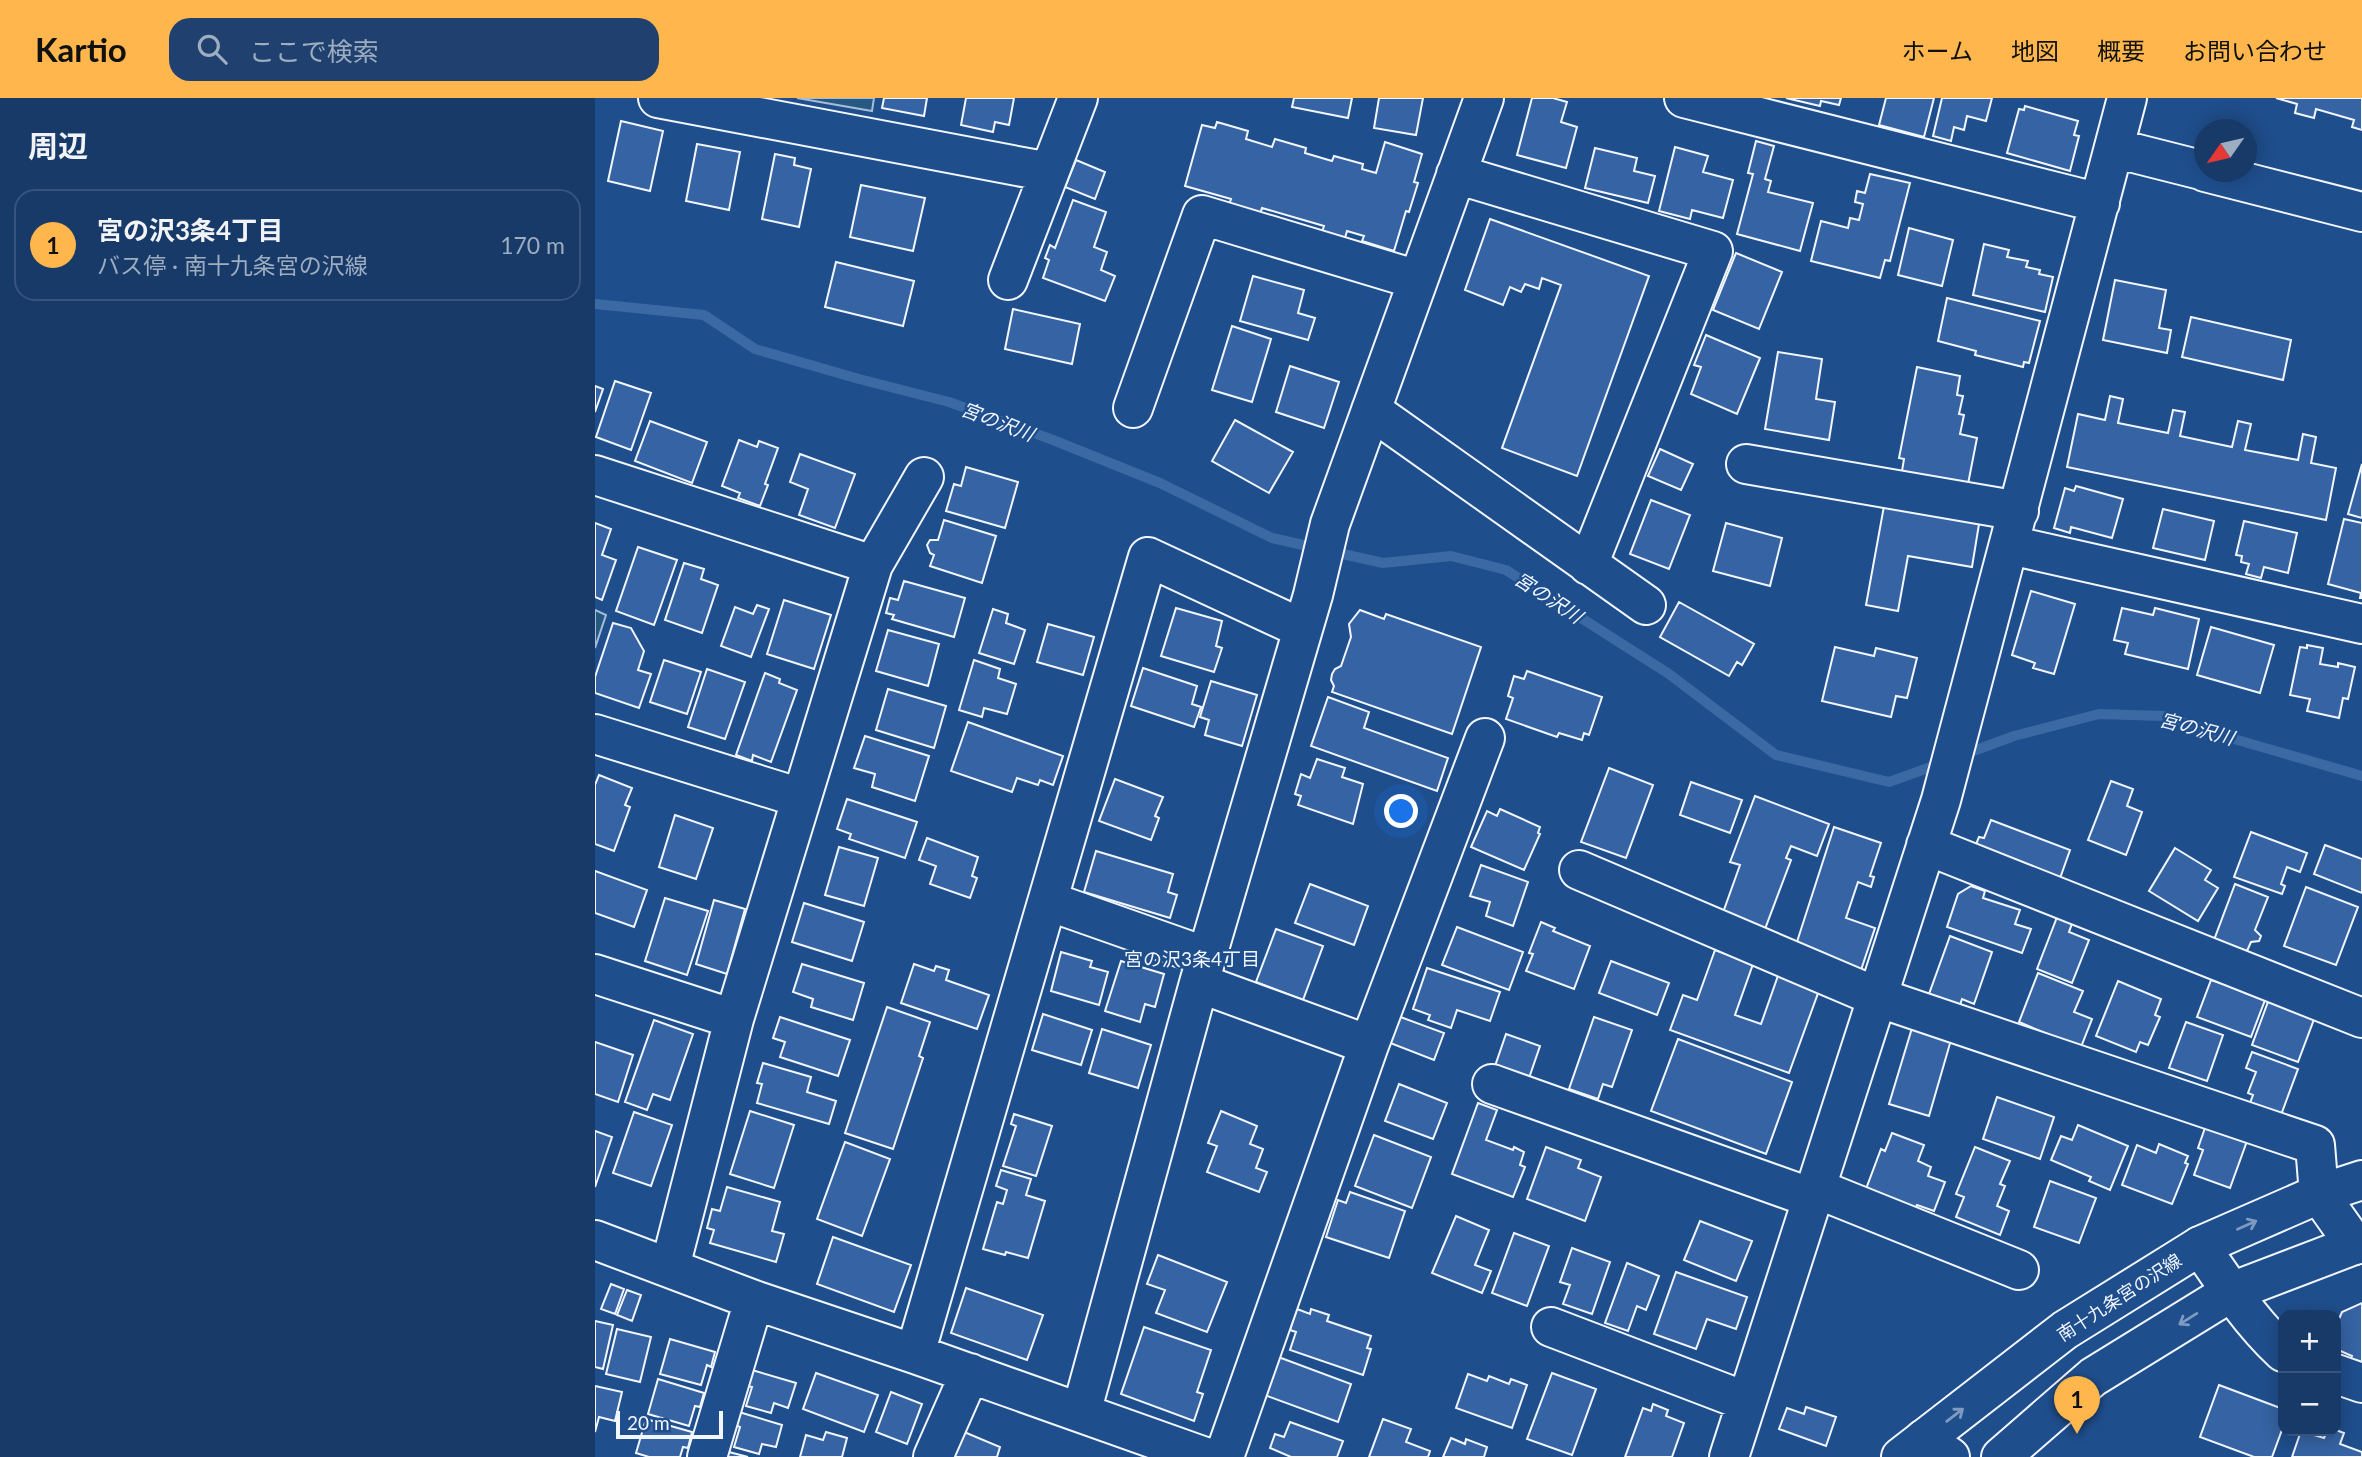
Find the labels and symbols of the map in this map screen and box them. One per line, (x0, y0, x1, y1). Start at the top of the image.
north arrow (2194, 119, 2257, 182)
water label: 宮の沢川 (958, 397, 1039, 446)
water label: 宮の沢川 (1511, 567, 1589, 628)
water label: 宮の沢川 (2157, 707, 2239, 749)
your location (1384, 794, 1418, 828)
district label: 宮の沢3条4丁目 (1124, 947, 1260, 970)
one-way arrow (2236, 1218, 2257, 1231)
street label: 南十九条宮の沢線 (2053, 1249, 2185, 1345)
one-way arrow (2179, 1311, 2198, 1326)
pin: 1 (2054, 1376, 2100, 1434)
scale bar (616, 1408, 723, 1440)
one-way arrow (1945, 1408, 1964, 1423)

